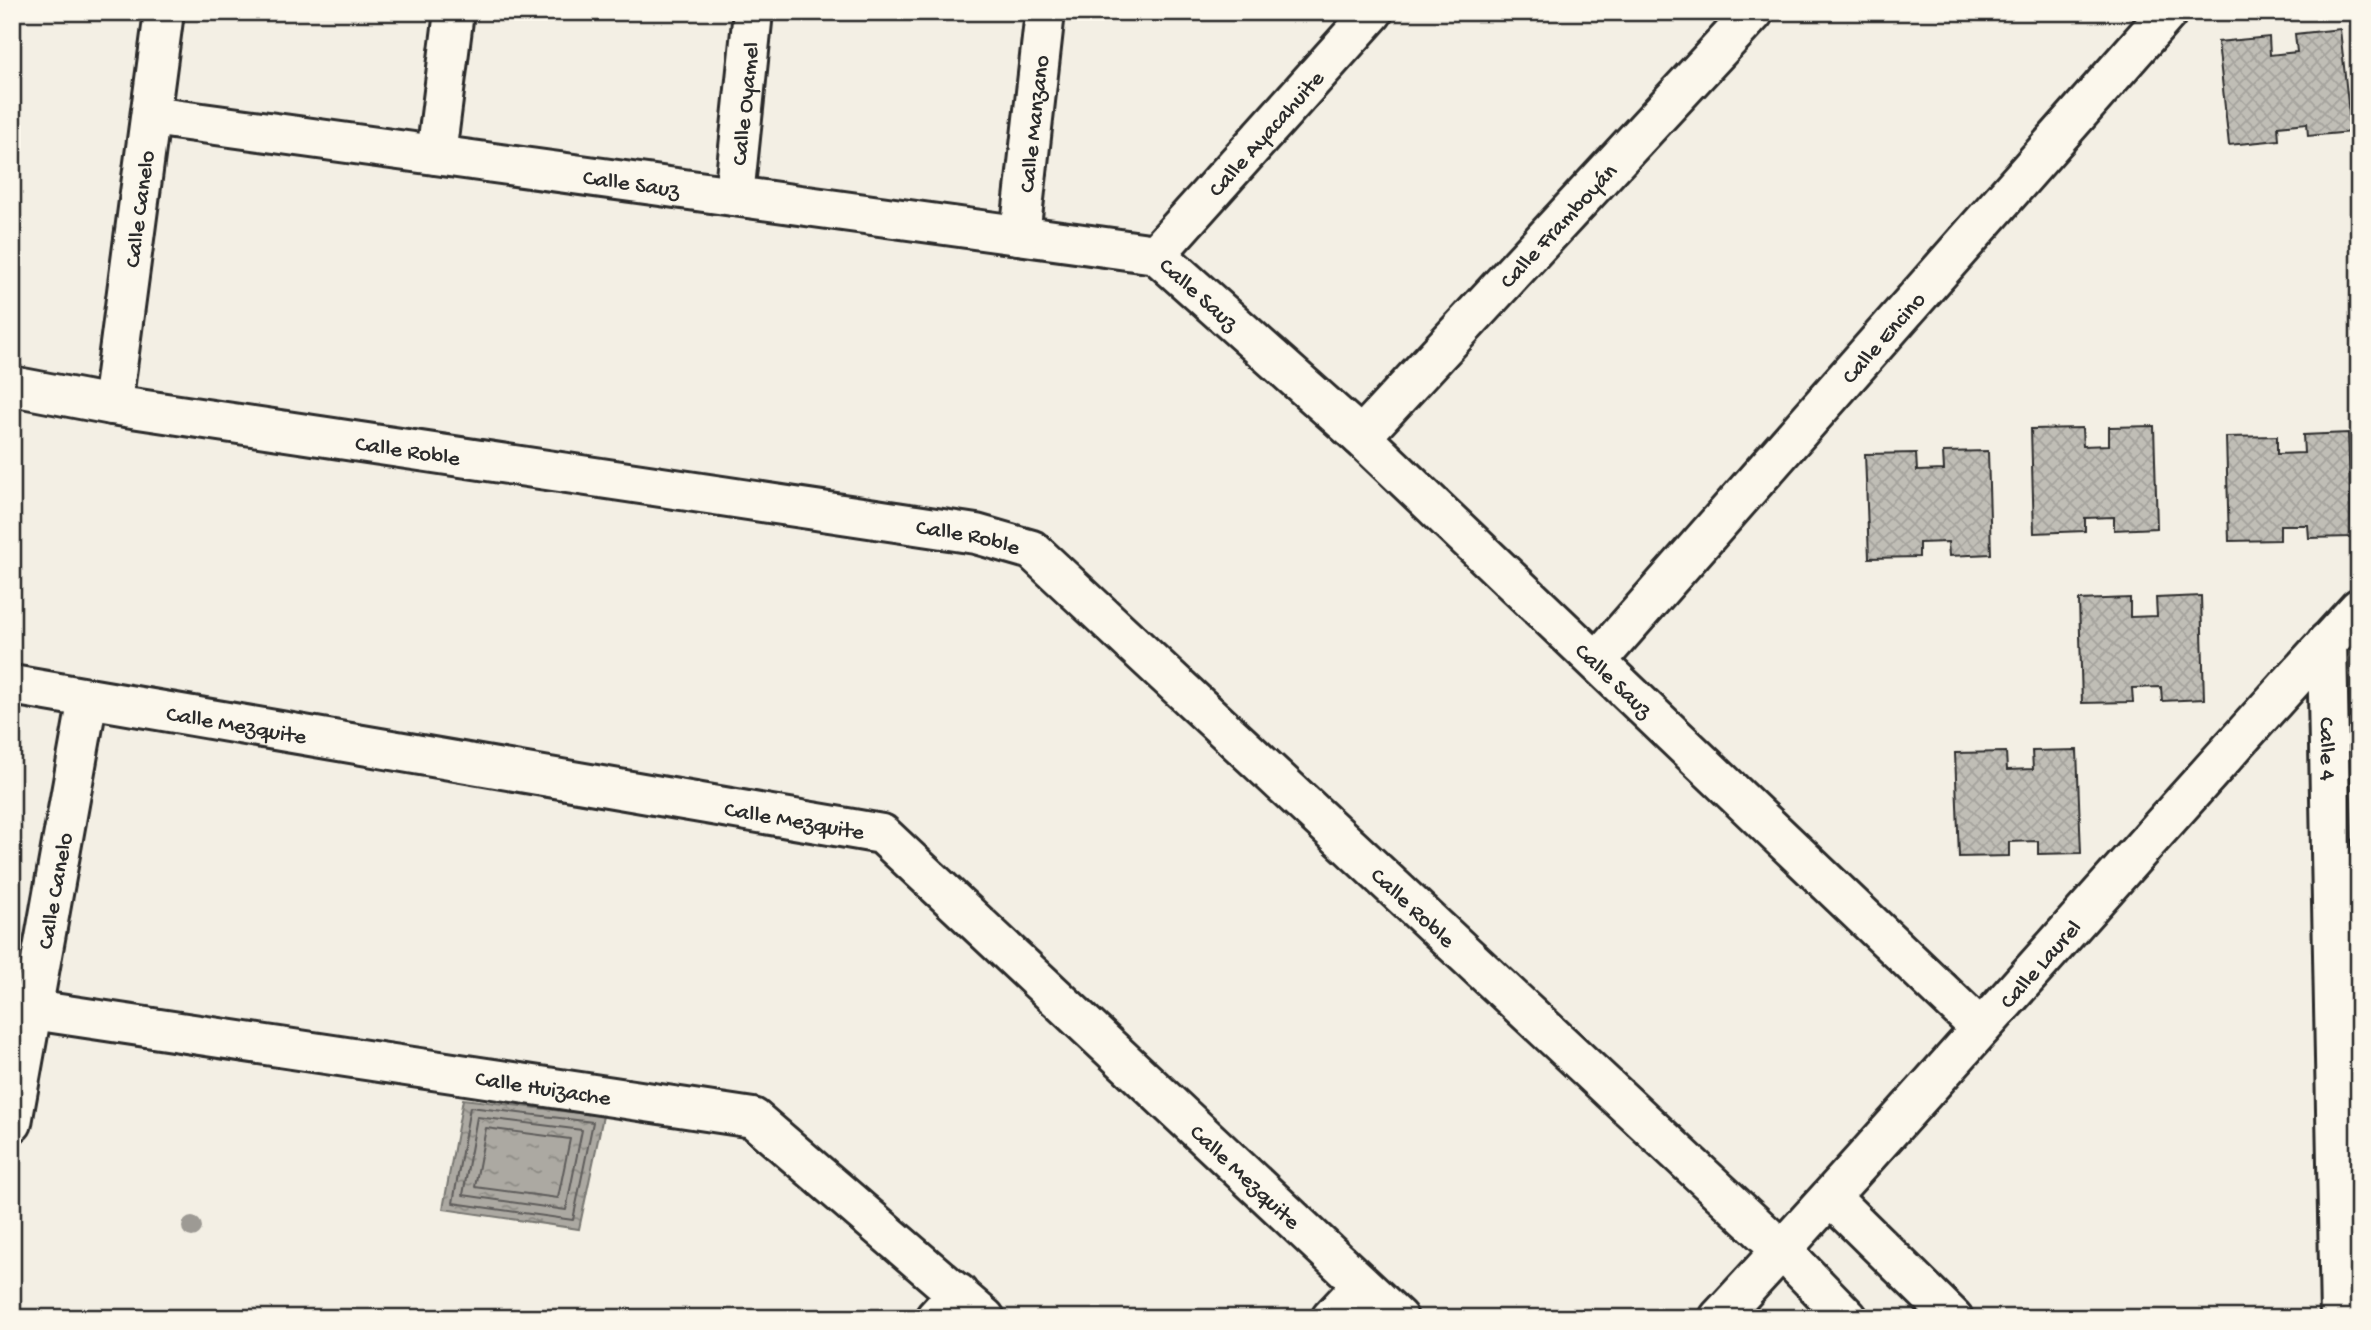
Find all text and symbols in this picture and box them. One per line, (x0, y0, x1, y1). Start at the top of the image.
street label: Calle Oyamel (727, 41, 767, 167)
street label: Calle Manzano (1015, 54, 1057, 194)
street label: Calle Ayacahuite (1204, 65, 1332, 204)
street label: Calle Canelo (120, 149, 163, 269)
street label: Calle Framboyán (1495, 159, 1624, 295)
street label: Calle Sauz (581, 165, 682, 206)
street label: Calle Sauz (1152, 253, 1243, 339)
street label: Calle Encino (1837, 287, 1933, 391)
street label: Calle Roble (353, 431, 463, 474)
street label: Calle Roble (914, 515, 1024, 563)
street label: Calle Sauz (1568, 638, 1657, 726)
street label: Calle Mezquite (164, 702, 309, 752)
street label: Calle 4 (2311, 717, 2340, 781)
street label: Calle Mezquite (722, 797, 867, 848)
street label: Calle Canelo (33, 831, 81, 952)
street label: Calle Roble (1364, 863, 1460, 956)
street label: Calle Laurel (1995, 915, 2088, 1015)
street label: Calle Huizache (473, 1067, 613, 1114)
street label: Calle Mezquite (1183, 1120, 1305, 1237)

